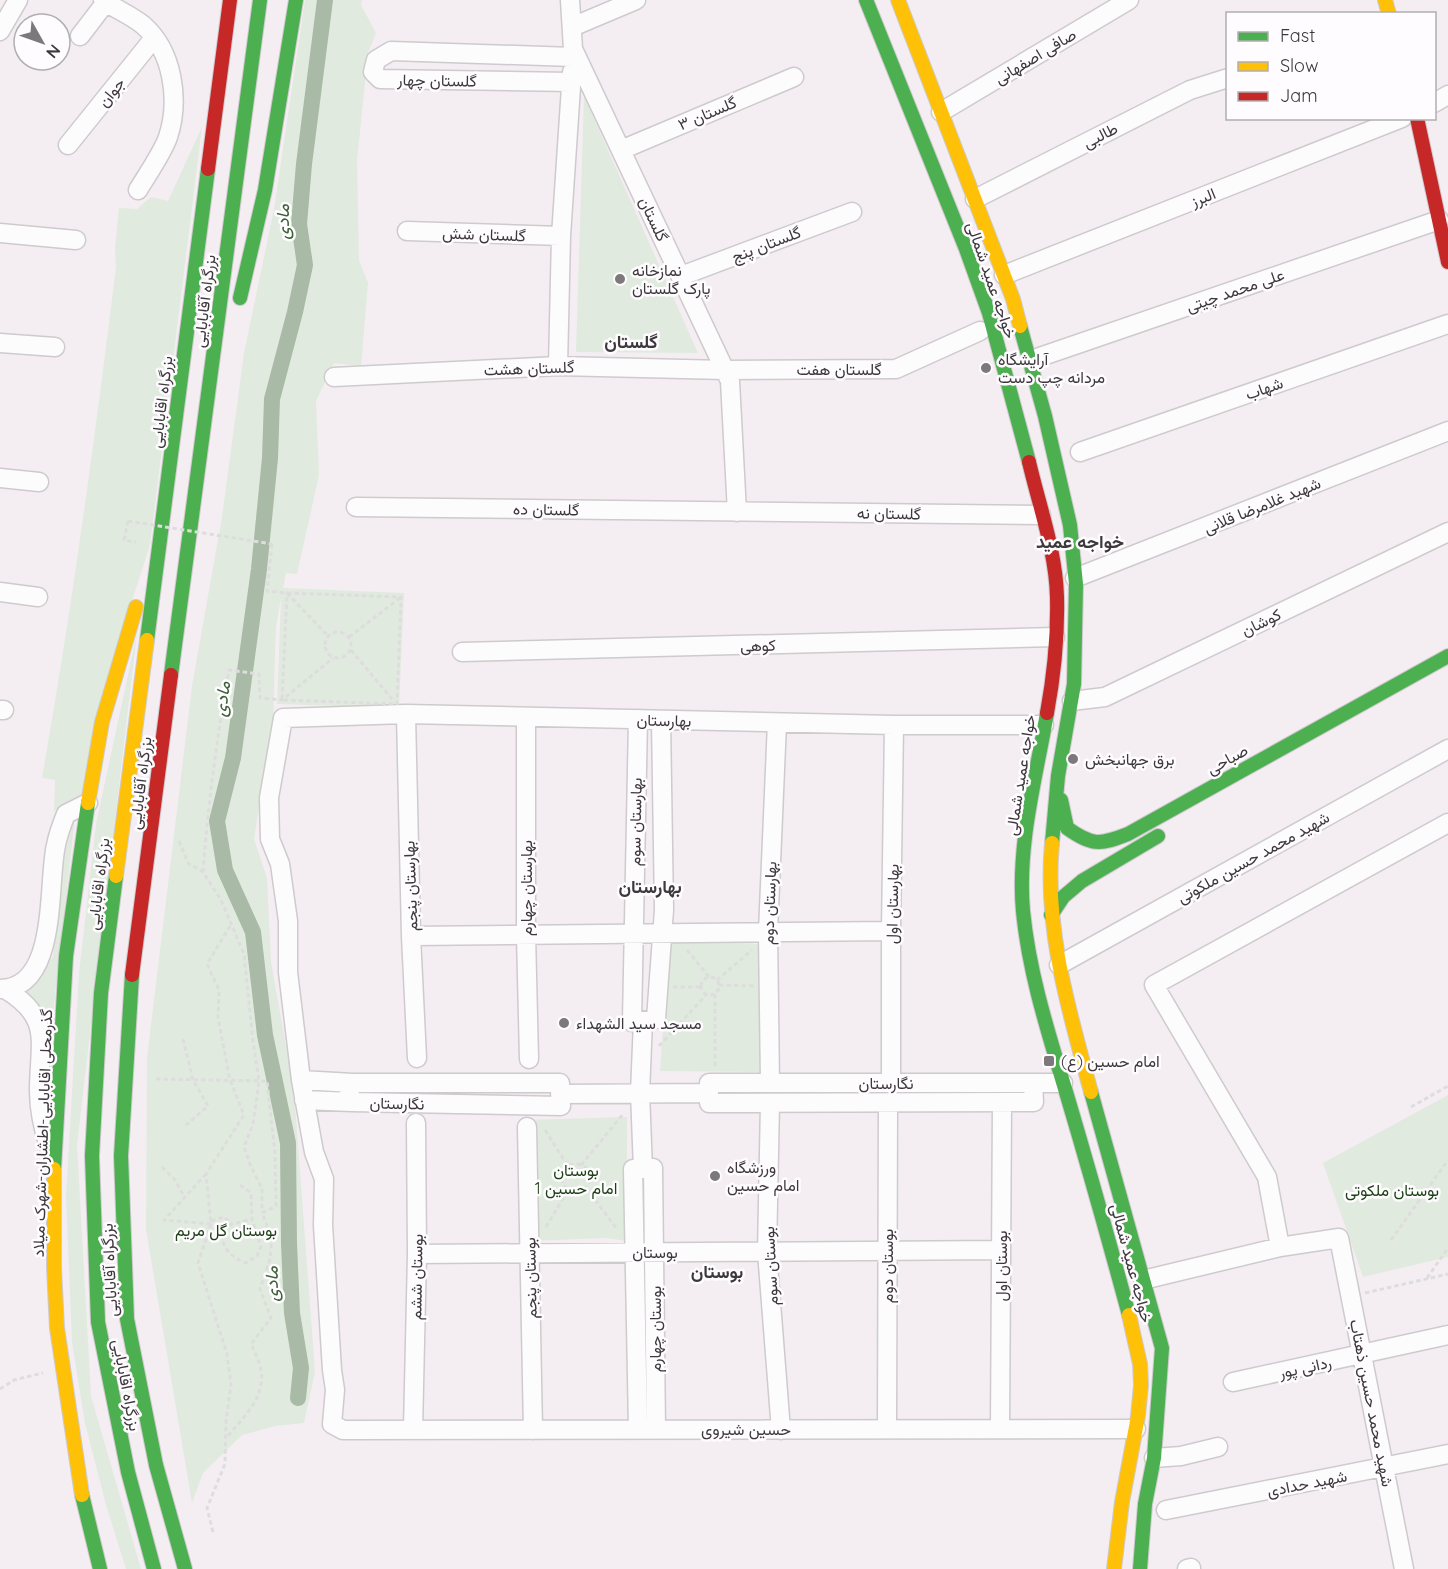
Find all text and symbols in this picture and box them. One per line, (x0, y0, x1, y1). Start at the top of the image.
north arrow (12, 12, 72, 72)
legend (1226, 12, 1436, 120)
street label: صافی اصفهانی (991, 24, 1080, 89)
text: Fast (1280, 24, 1315, 47)
text: N (42, 41, 65, 63)
text: Slow (1280, 54, 1318, 77)
street label: گلستان چهار (396, 69, 477, 93)
street label: جوان (93, 73, 130, 112)
text: Jam (1280, 84, 1318, 107)
street label: گلستان ۳ (675, 92, 739, 134)
street label: طالبی (1079, 118, 1121, 153)
street label: البرز (1187, 183, 1219, 212)
street label: گلستان (635, 194, 673, 244)
water label: مادی (271, 204, 294, 240)
street label: خواجه عمید شمالی (962, 219, 1021, 342)
street label: گلستان پنج (729, 222, 804, 268)
street label: گلستان شش (442, 223, 526, 246)
street label: بزرگراه آقابابایی (188, 253, 221, 349)
place label: نمازخانه پارک گلستان (632, 260, 710, 300)
street label: علی محمد چیتی (1183, 264, 1287, 318)
marker: نمازخانه پارک گلستان (613, 272, 627, 286)
district label: گلستان (604, 330, 658, 353)
place label: آرایشگاه مردانه چپ دست (998, 349, 1105, 389)
street label: بزرگراه اقابابایی (145, 355, 178, 449)
street label: گلستان هشت (483, 356, 575, 380)
street label: گلستان هفت (796, 359, 882, 379)
marker: آرایشگاه مردانه چپ دست (979, 361, 993, 375)
street label: شهاب (1242, 372, 1286, 405)
street label: شهید غلامرضا قلانی (1201, 472, 1324, 539)
street label: گلستان ده (513, 498, 579, 520)
street label: گلستان نه (857, 502, 921, 524)
district label: خواجه عمید (1036, 530, 1124, 553)
street label: کوشان (1238, 604, 1285, 641)
street label: کوهی (740, 635, 776, 656)
water label: مادی (208, 679, 235, 718)
street label: بهارستان (636, 710, 692, 731)
street label: خواجه عمید شمالی (1001, 713, 1040, 837)
street label: بزرگراه آقابابایی (124, 735, 157, 831)
street label: صباحی (1203, 740, 1252, 779)
place label: برق جهانبخش (1085, 749, 1175, 770)
marker: برق جهانبخش (1066, 752, 1080, 766)
street label: بهارستان سوم (624, 778, 647, 866)
street label: شهید محمد حسین ملکوتی (1173, 807, 1333, 908)
street label: بزرگراه اقابابایی (82, 837, 115, 931)
street label: بهارستان پنجم (398, 840, 424, 932)
street label: بهارستان چهارم (516, 840, 538, 936)
street label: بهارستان دوم (758, 861, 781, 945)
street label: بهارستان اول (881, 864, 904, 944)
district label: بهارستان (618, 875, 682, 898)
street label: گذرمحلی اقابابایی-اطشاران-شهرک میلاد (28, 1009, 57, 1257)
place label: مسجد سید الشهداء (576, 1013, 702, 1034)
marker: مسجد سید الشهداء (557, 1016, 571, 1030)
place label: امام حسین (ع) (1061, 1051, 1160, 1073)
marker: امام حسین (ع) (1042, 1054, 1056, 1068)
street label: نگارستان (859, 1073, 913, 1094)
street label: نگارستان (369, 1093, 425, 1114)
place label: ورزشگاه امام حسین (727, 1157, 799, 1196)
park label: بوستان امام حسین 1 (535, 1160, 617, 1199)
marker: ورزشگاه امام حسین (708, 1169, 722, 1183)
park label: بوستان ملکوتی (1345, 1180, 1439, 1201)
street label: خواجه عمید شمالی (1106, 1201, 1158, 1325)
park label: بوستان گل مریم (175, 1220, 277, 1241)
street label: بزرگراه آقابابایی (97, 1223, 122, 1317)
street label: بوستان سوم (758, 1226, 783, 1306)
street label: بوستان دوم (877, 1229, 898, 1303)
street label: بوستان اول (991, 1230, 1012, 1302)
street label: بوستان ششم (405, 1234, 428, 1320)
street label: بوستان پنجم (519, 1237, 543, 1319)
street label: بوستان (632, 1242, 678, 1263)
district label: بوستان (691, 1260, 743, 1283)
water label: مادی (260, 1266, 283, 1302)
street label: بوستان چهارم (645, 1286, 667, 1372)
street label: شهید محمد حسین ذهتاب (1345, 1317, 1398, 1489)
street label: بزرگراه اقابابایی (107, 1337, 146, 1433)
street label: ردانی پور (1276, 1352, 1334, 1384)
street label: حسین شیروی (701, 1419, 791, 1440)
street label: شهید حدادی (1265, 1465, 1349, 1502)

